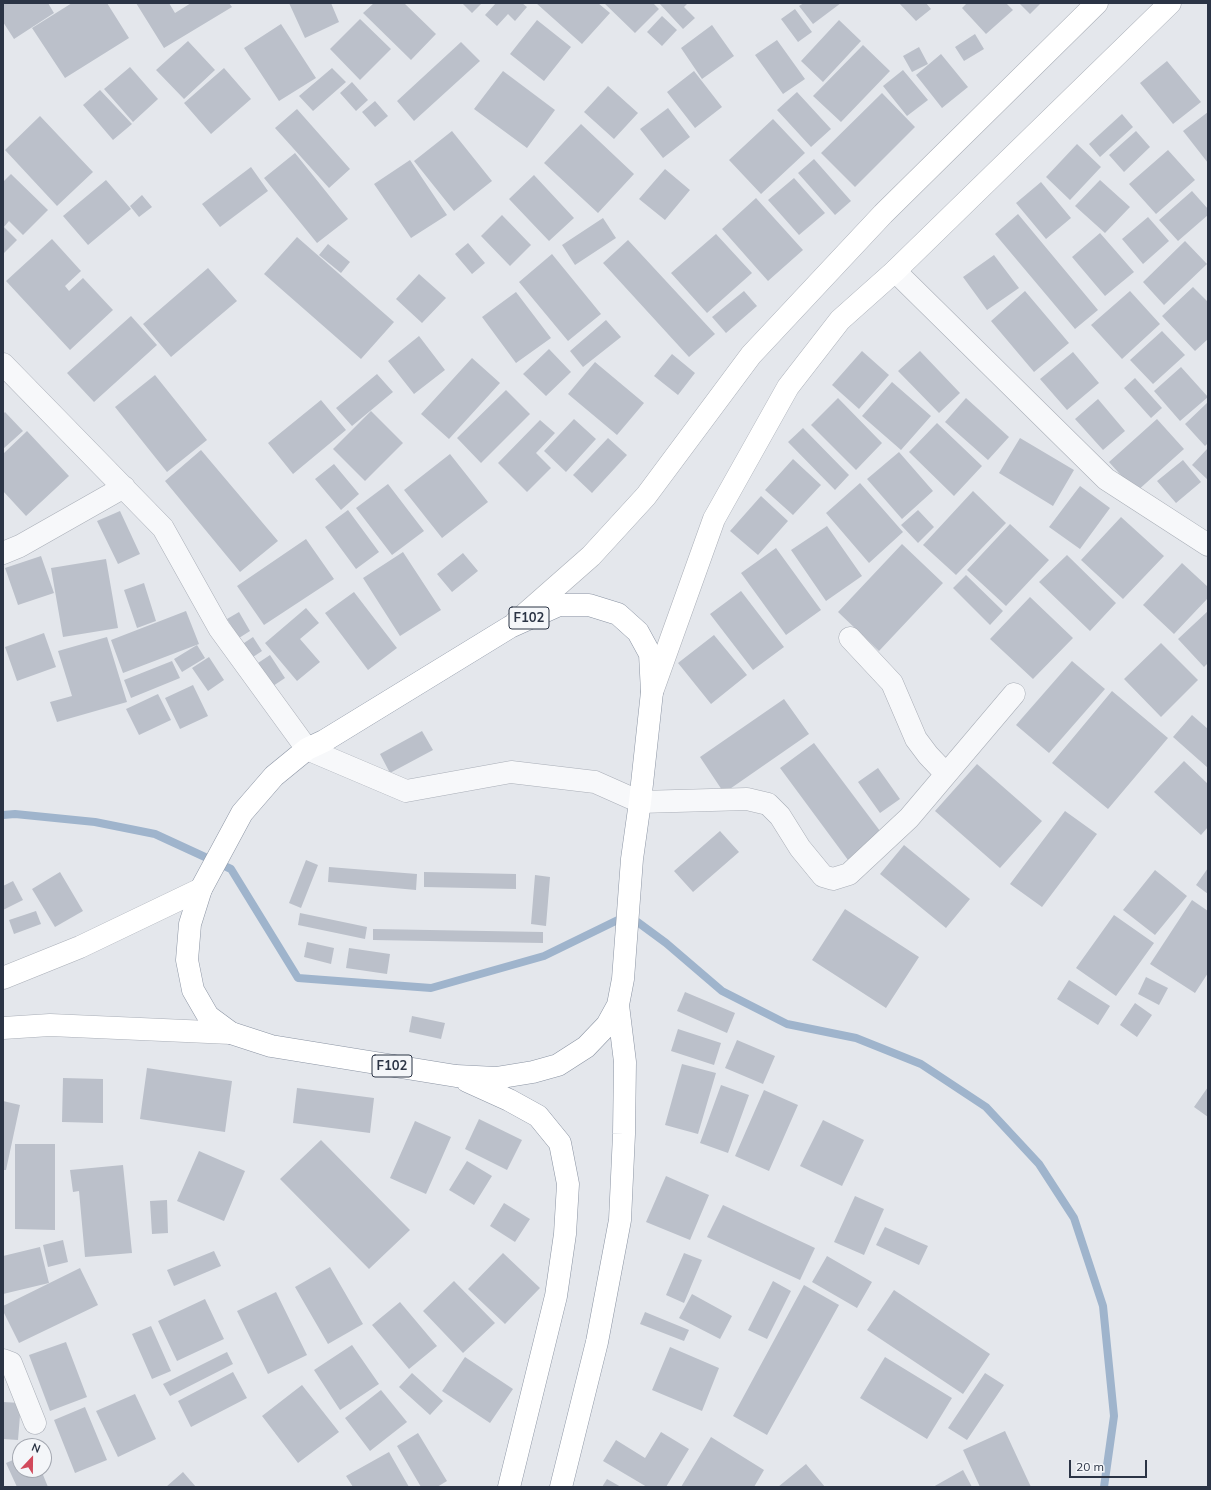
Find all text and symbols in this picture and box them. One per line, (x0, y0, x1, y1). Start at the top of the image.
road number: F102 (509, 607, 549, 629)
road number: F102 (372, 1055, 412, 1077)
north arrow (12, 1438, 52, 1478)
text: N (30, 1440, 43, 1456)
scale bar (1071, 1452, 1149, 1478)
text: 20 m (1076, 1459, 1104, 1474)

